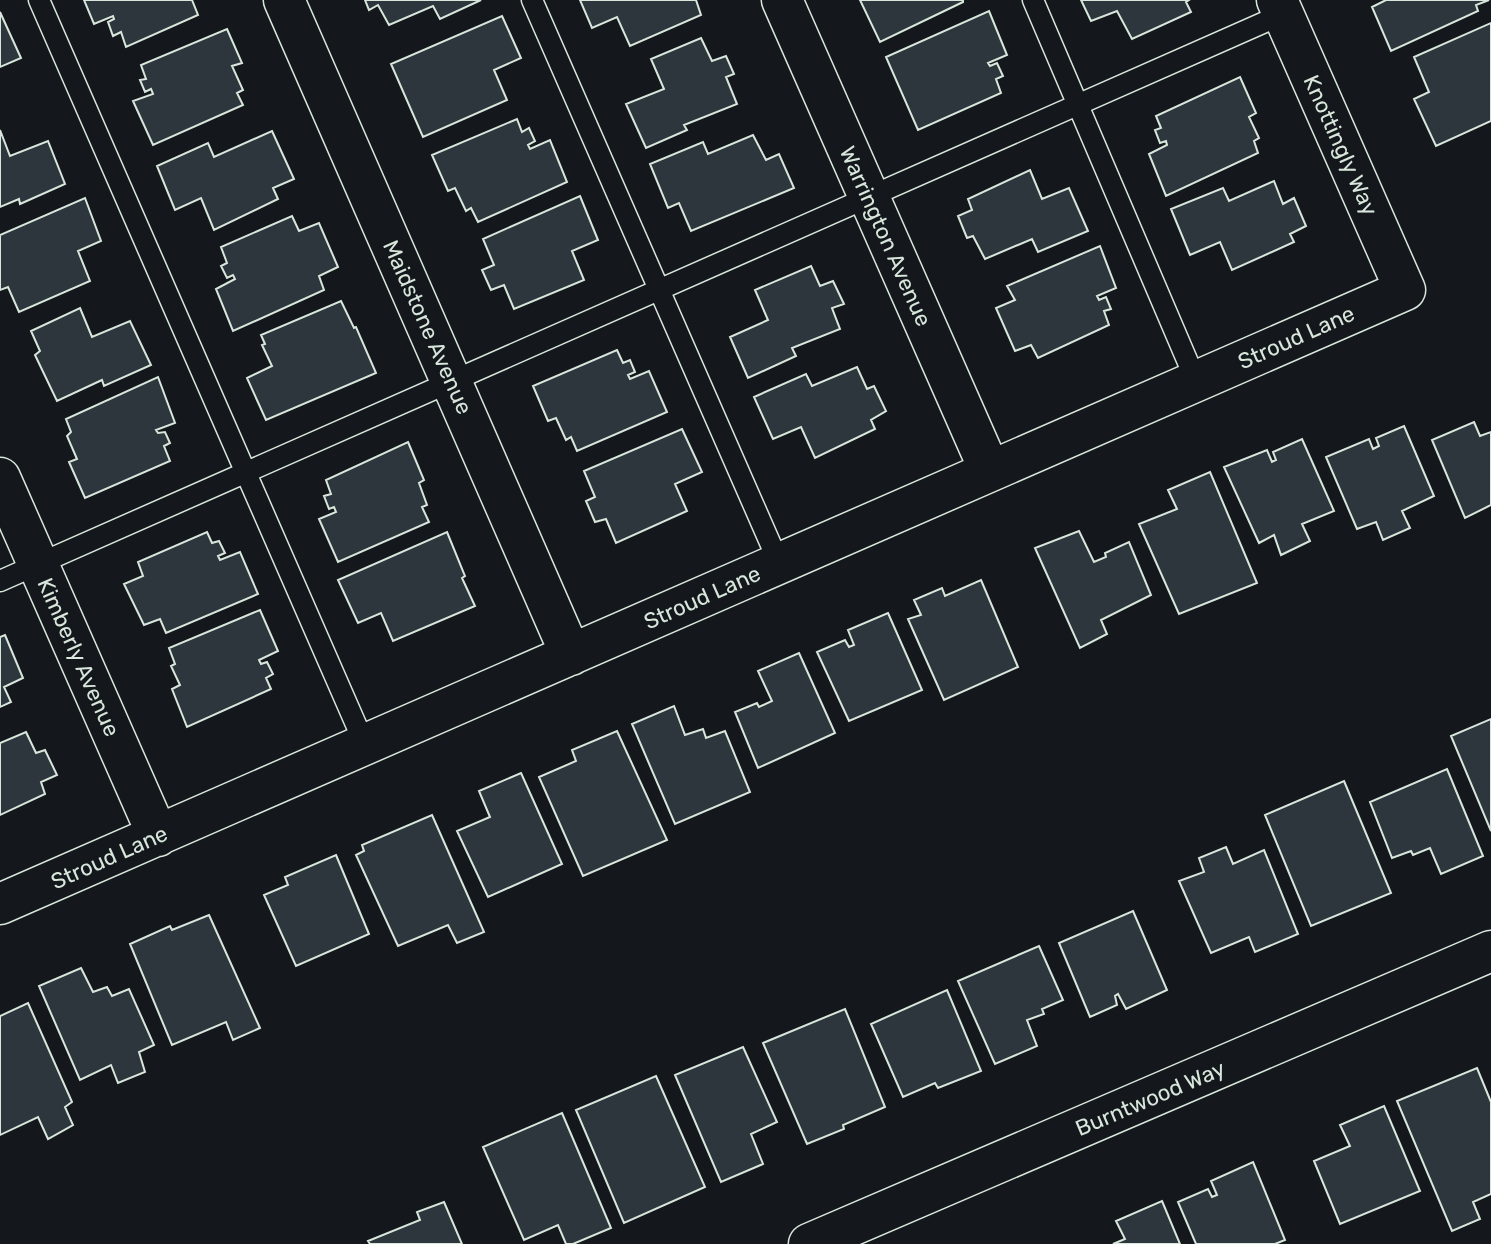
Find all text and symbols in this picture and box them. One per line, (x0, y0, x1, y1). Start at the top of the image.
street label: Knottingly Way (1297, 71, 1384, 220)
street label: Warrington Avenue (834, 142, 937, 330)
street label: Maidstone Avenue (377, 236, 478, 419)
street label: Stroud Lane (1234, 300, 1359, 375)
street label: Stroud Lane (640, 560, 765, 635)
street label: Kimberly Avenue (32, 574, 126, 741)
street label: Stroud Lane (47, 820, 172, 895)
street label: Burntwood Way (1071, 1055, 1229, 1142)

